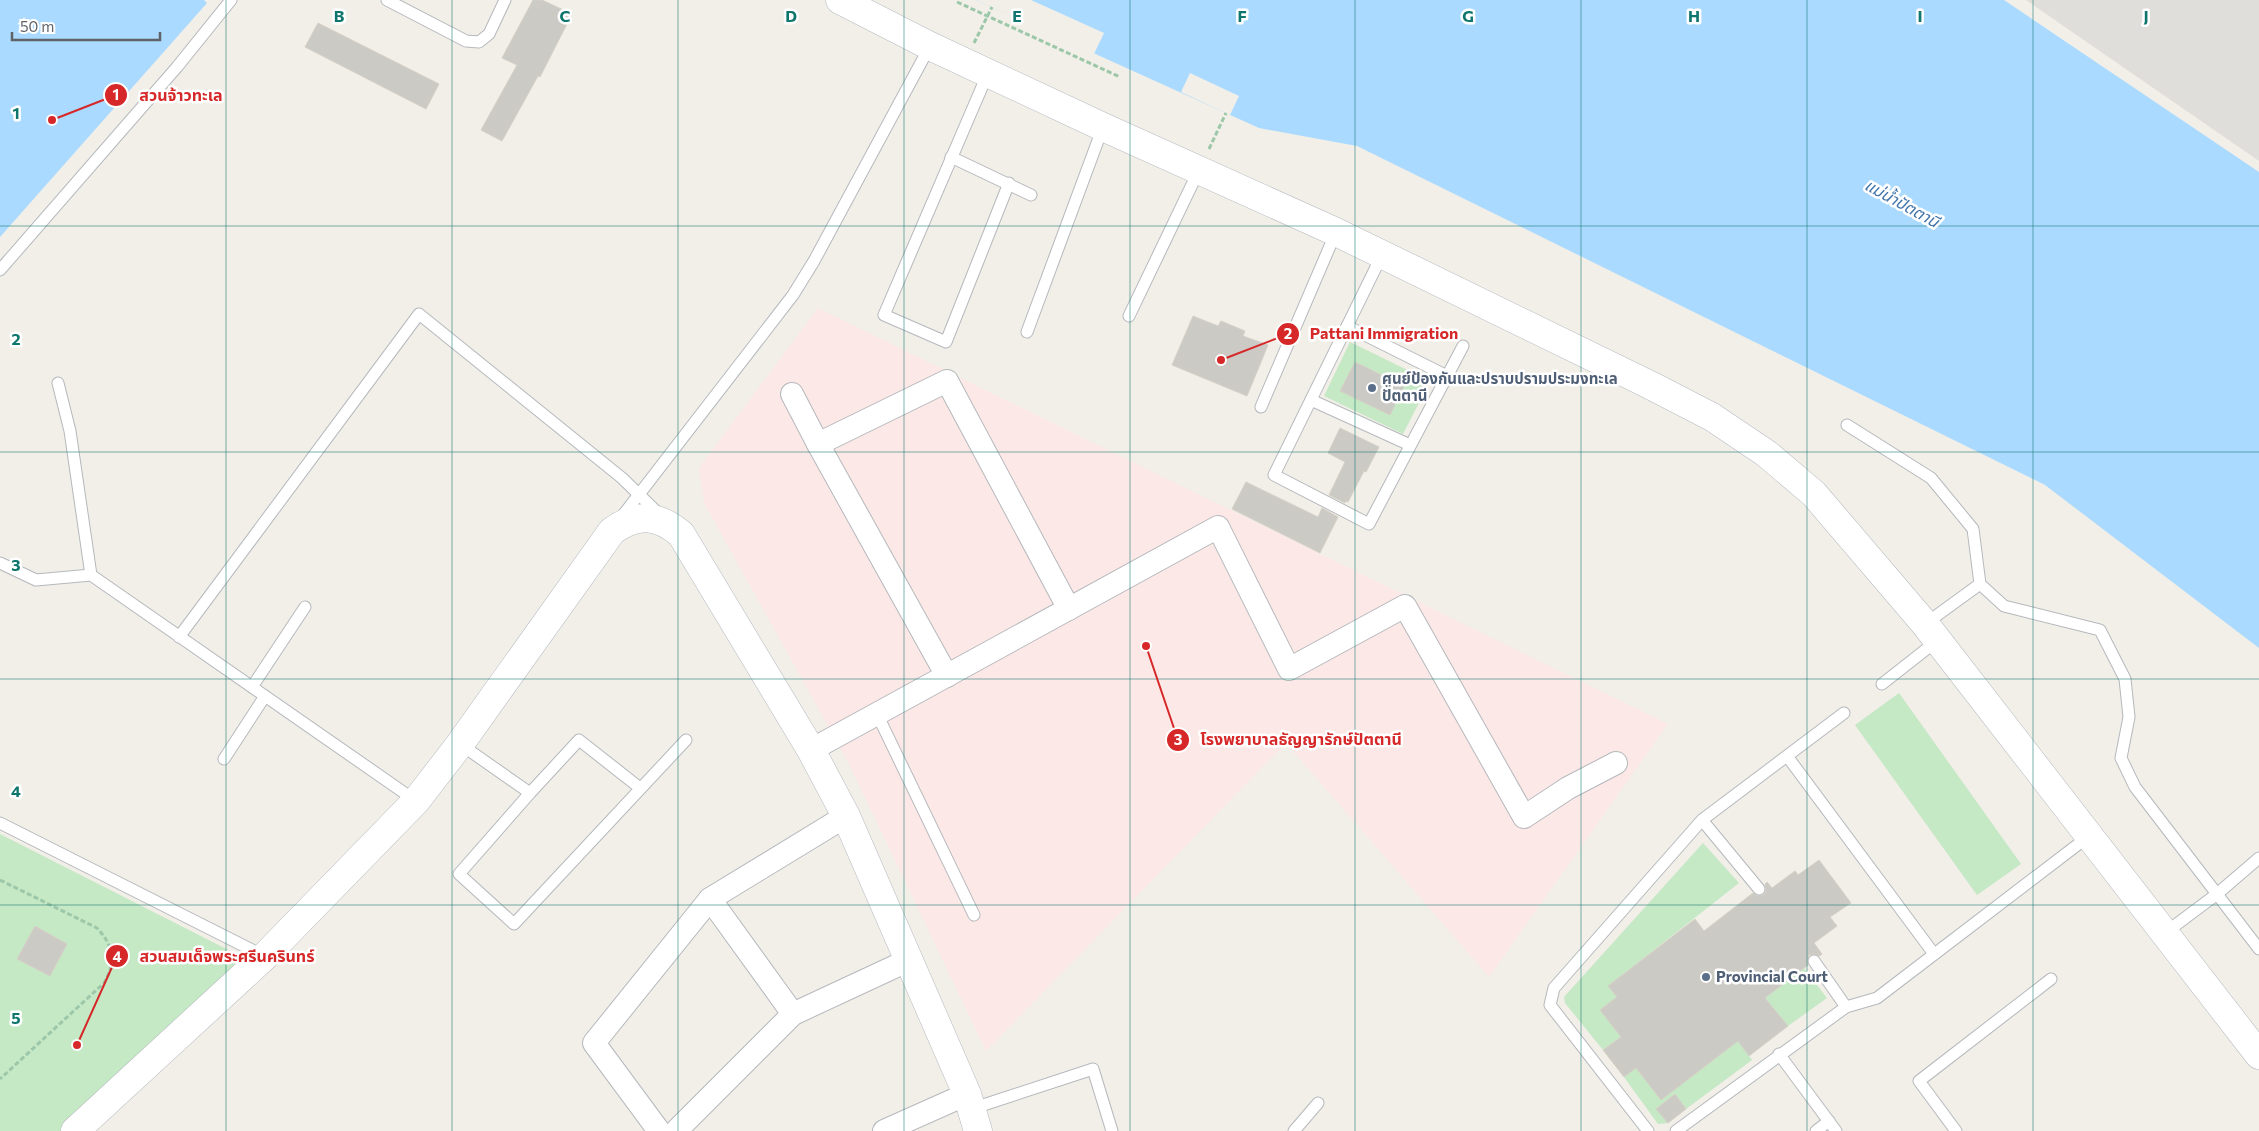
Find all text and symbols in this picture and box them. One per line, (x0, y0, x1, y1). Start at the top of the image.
text: B (334, 6, 345, 25)
text: C (560, 6, 571, 25)
text: D (785, 6, 797, 25)
text: E (1012, 6, 1022, 25)
text: F (1237, 6, 1247, 25)
text: G (1462, 6, 1474, 25)
text: H (1688, 6, 1700, 25)
text: I (1917, 6, 1923, 25)
text: J (2143, 6, 2149, 25)
scale bar (12, 10, 160, 42)
text: 50 m (20, 17, 54, 35)
callout: สวนจ้าวทะเล (104, 79, 232, 110)
text: 1 (113, 85, 119, 103)
text: สวนจ้าวทะเล (139, 85, 223, 104)
text: 1 (12, 103, 20, 122)
water label: แม่น้ำปัตตานี (1862, 174, 1945, 232)
callout: Pattani Immigration (1275, 318, 1469, 349)
text: Pattani Immigration (1310, 323, 1458, 342)
text: 2 (1284, 324, 1292, 342)
text: 2 (11, 329, 21, 348)
place label: ศูนย์ป้องกันและปราบปรามประมงทะเล ปัตตานี (1382, 369, 1618, 404)
marker: ศูนย์ป้องกันและปราบปรามประมงทะเล ปัตตานี (1366, 382, 1378, 394)
text: 3 (11, 555, 21, 574)
callout: โรงพยาบาลธัญญารักษ์ปัตตานี (1165, 724, 1412, 755)
text: โรงพยาบาลธัญญารักษ์ปัตตานี (1200, 729, 1402, 748)
text: 3 (1174, 730, 1183, 748)
text: 4 (11, 781, 21, 800)
callout: สวนสมเด็จพระศรีนครินทร์ (105, 941, 324, 972)
text: สวนสมเด็จพระศรีนครินทร์ (140, 946, 315, 965)
text: 4 (112, 947, 122, 965)
place label: Provincial Court (1716, 967, 1828, 985)
marker: Provincial Court (1700, 971, 1712, 983)
text: 5 (11, 1008, 21, 1027)

